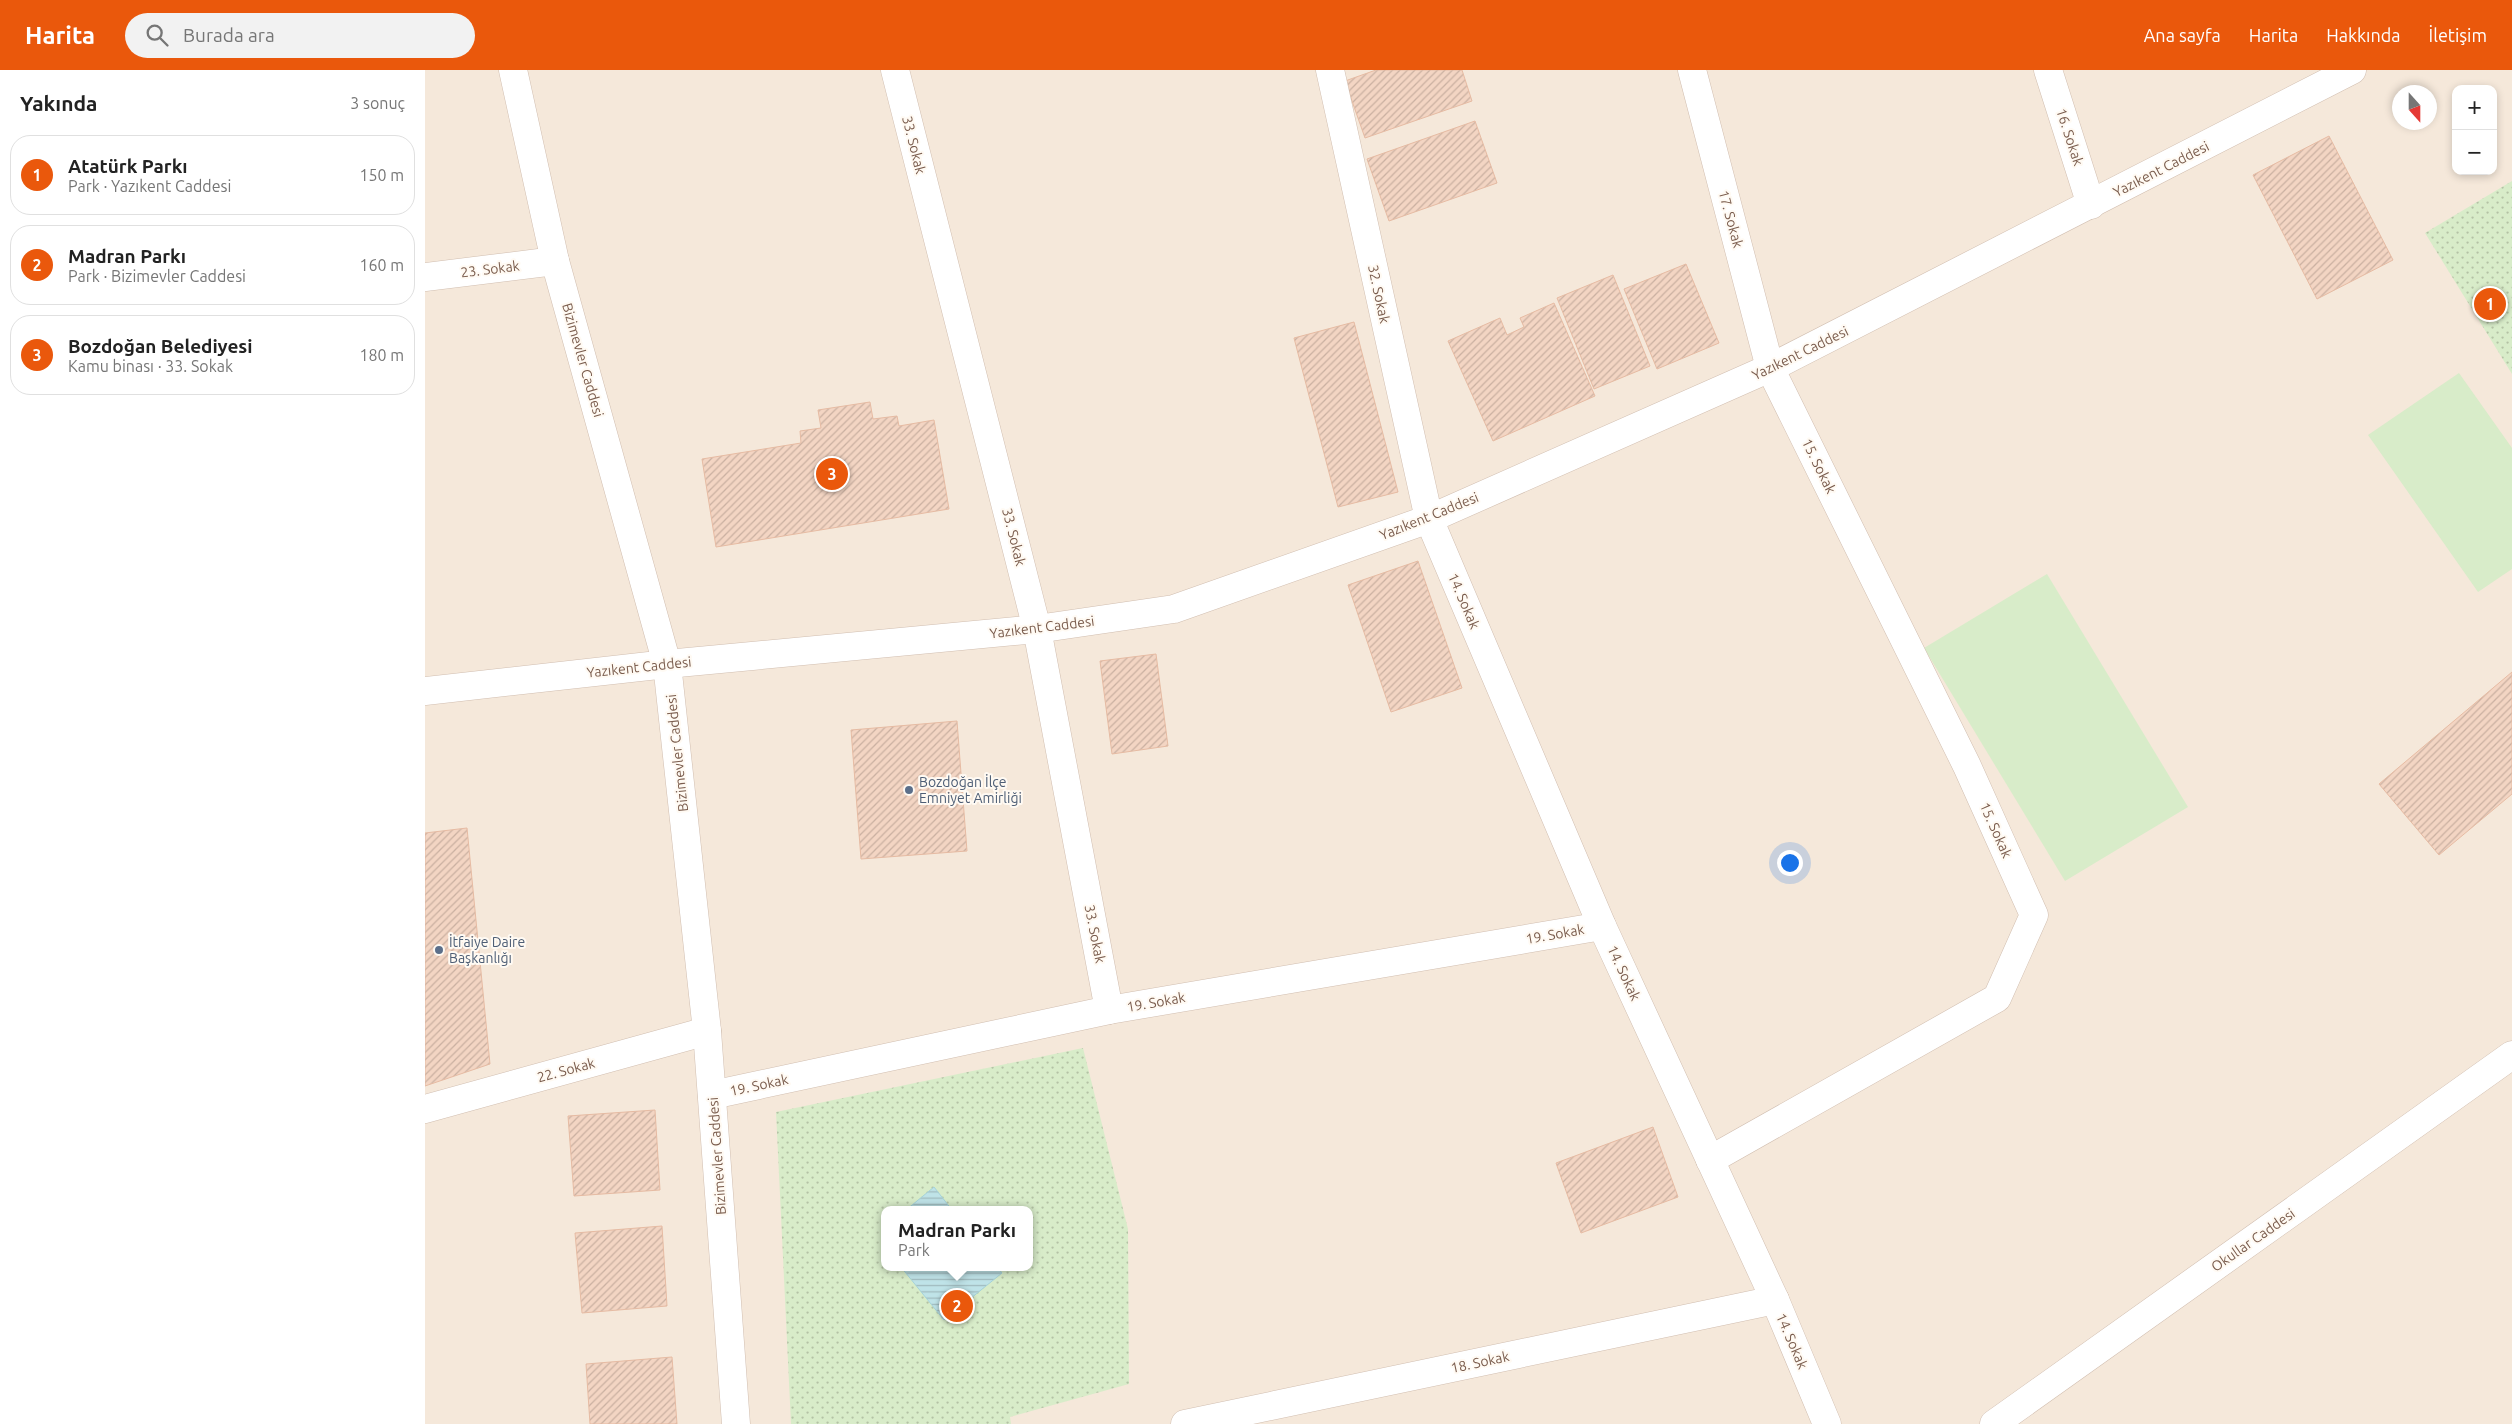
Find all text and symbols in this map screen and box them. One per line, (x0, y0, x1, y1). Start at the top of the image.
search box (125, 13, 475, 58)
icon: search (143, 21, 171, 49)
text: Harita (25, 22, 95, 49)
text: Burada ara (183, 24, 275, 46)
text: Ana sayfa (2144, 25, 2221, 45)
text: Harita (2249, 25, 2298, 45)
text: Hakkında (2326, 25, 2401, 45)
text: İletişim (2429, 25, 2487, 45)
north arrow (2392, 85, 2437, 130)
map controls (2452, 85, 2497, 175)
button: + (2452, 85, 2497, 130)
text: Yakında (20, 91, 97, 115)
text: 3 sonuç (350, 94, 405, 112)
street label: 16. Sokak (2053, 106, 2087, 168)
street label: 33. Sokak (899, 114, 929, 176)
button: − (2452, 130, 2497, 175)
street label: Yazıkent Caddesi (2110, 138, 2212, 200)
text: Atatürk Parkı (68, 155, 188, 177)
text: 1 (32, 166, 42, 184)
text: 150 m (359, 166, 404, 184)
text: Park · Yazıkent Caddesi (68, 177, 231, 195)
street label: 17. Sokak (1716, 188, 1746, 250)
text: Madran Parkı (68, 245, 186, 267)
text: 2 (32, 256, 42, 274)
text: 160 m (359, 256, 404, 274)
street label: 23. Sokak (460, 257, 520, 281)
street label: 32. Sokak (1365, 263, 1393, 325)
text: Park · Bizimevler Caddesi (68, 267, 246, 285)
pin: 1 (2474, 285, 2506, 323)
street label: Bizimevler Caddesi (559, 301, 607, 419)
street label: Yazıkent Caddesi (1749, 323, 1851, 383)
text: Bozdoğan Belediyesi (68, 335, 253, 357)
text: 3 (32, 346, 42, 364)
text: 180 m (359, 346, 404, 364)
text: Kamu binası · 33. Sokak (68, 357, 233, 375)
street label: 15. Sokak (1799, 436, 1839, 496)
pin: 3 (816, 455, 848, 493)
street label: Yazıkent Caddesi (1377, 489, 1481, 543)
street label: 33. Sokak (999, 506, 1029, 568)
street label: 14. Sokak (1445, 571, 1483, 631)
street label: Yazıkent Caddesi (989, 613, 1095, 641)
street label: Yazıkent Caddesi (586, 654, 692, 680)
street label: Bizimevler Caddesi (663, 693, 691, 813)
place label: Bozdoğan İlçe Emniyet Amirliği (919, 774, 1022, 806)
marker: Bozdoğan İlçe Emniyet Amirliği (903, 784, 915, 796)
street label: 15. Sokak (1977, 800, 2015, 860)
your location (1777, 850, 1803, 876)
street label: 33. Sokak (1081, 903, 1109, 965)
street label: 19. Sokak (1524, 921, 1586, 947)
place label: İtfaiye Daire Başkanlığı (449, 934, 525, 966)
street label: 14. Sokak (1604, 943, 1644, 1003)
marker: İtfaiye Daire Başkanlığı (433, 944, 445, 956)
street label: 19. Sokak (1125, 989, 1187, 1015)
street label: 22. Sokak (535, 1055, 597, 1085)
street label: 19. Sokak (728, 1071, 790, 1099)
street label: Bizimevler Caddesi (705, 1097, 729, 1215)
street label: Okullar Caddesi (2208, 1205, 2298, 1275)
popup (881, 1206, 1033, 1271)
text: Madran Parkı (898, 1219, 1016, 1241)
text: Park (898, 1241, 930, 1259)
pin: 2 (941, 1287, 973, 1325)
street label: 14. Sokak (1773, 1311, 1811, 1371)
street label: 18. Sokak (1449, 1348, 1511, 1376)

